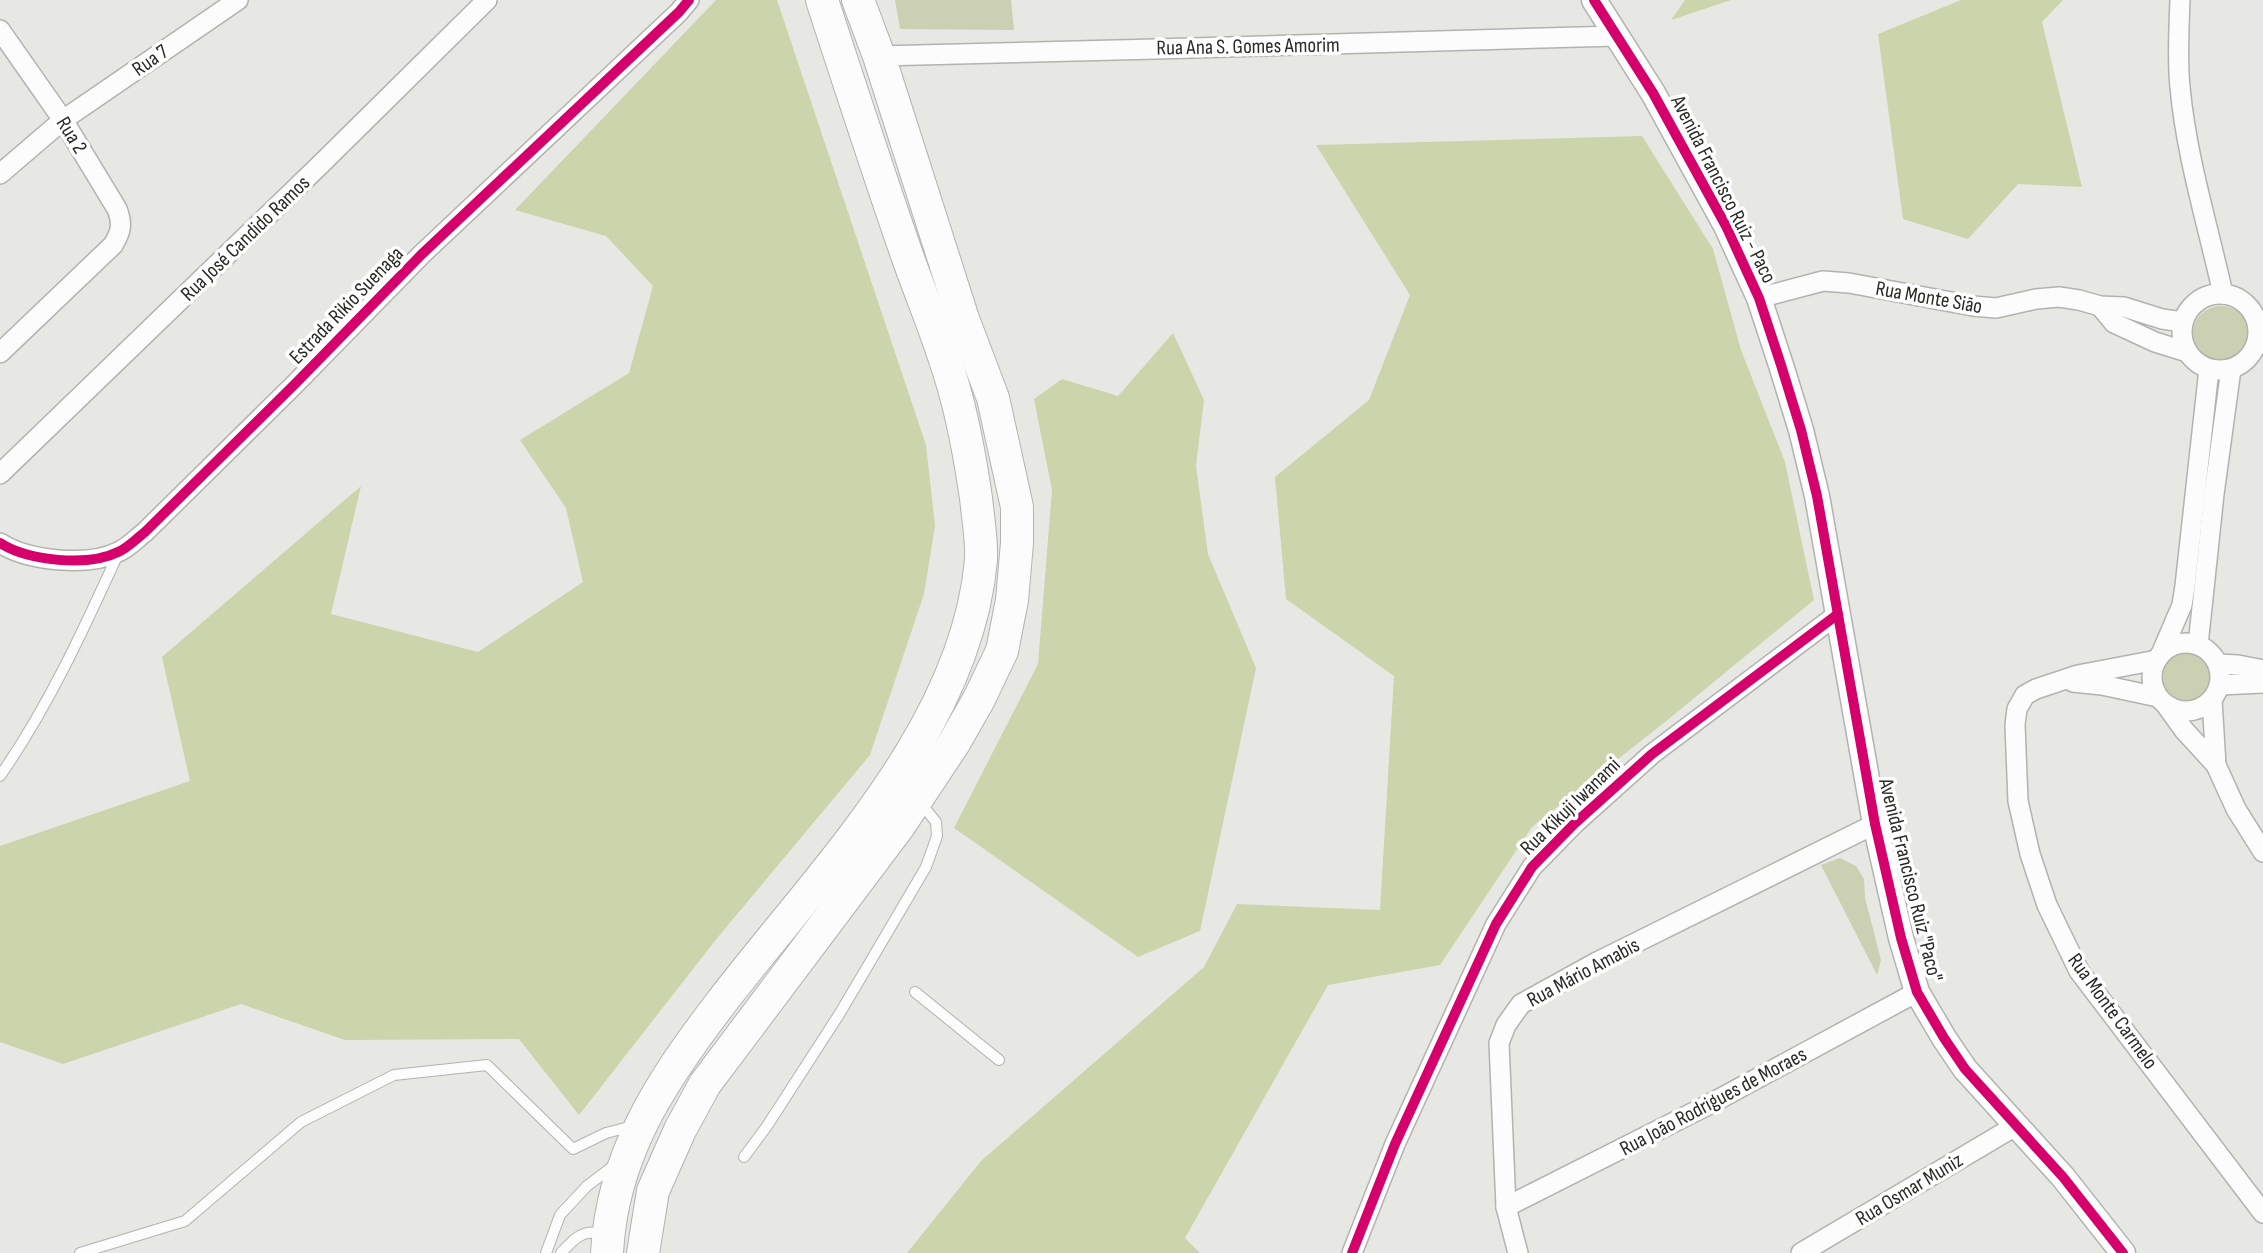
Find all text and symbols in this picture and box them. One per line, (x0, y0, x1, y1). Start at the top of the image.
street label: Rua Ana S. Gomes Amorim (1156, 32, 1340, 61)
street label: Rua 7 (127, 39, 174, 82)
street label: Avenida Francisco Ruiz - Paco (1665, 90, 1782, 287)
street label: Rua 2 (51, 112, 92, 158)
street label: Rua José Candido Ramos (176, 170, 315, 306)
street label: Estrada Rikio Suenaga (284, 241, 409, 369)
street label: Rua Monte Sião (1874, 276, 1984, 319)
street label: Rua Kikuji Iwanami (1515, 752, 1626, 860)
street label: Avenida Francisco Ruiz "Paco" (1873, 775, 1948, 984)
street label: Rua Mário Amabis (1523, 932, 1644, 1012)
street label: Rua Monte Carmelo (2062, 949, 2163, 1074)
street label: Rua João Rodrigues de Moraes (1616, 1042, 1811, 1161)
street label: Rua Osmar Muniz (1851, 1147, 1968, 1231)

